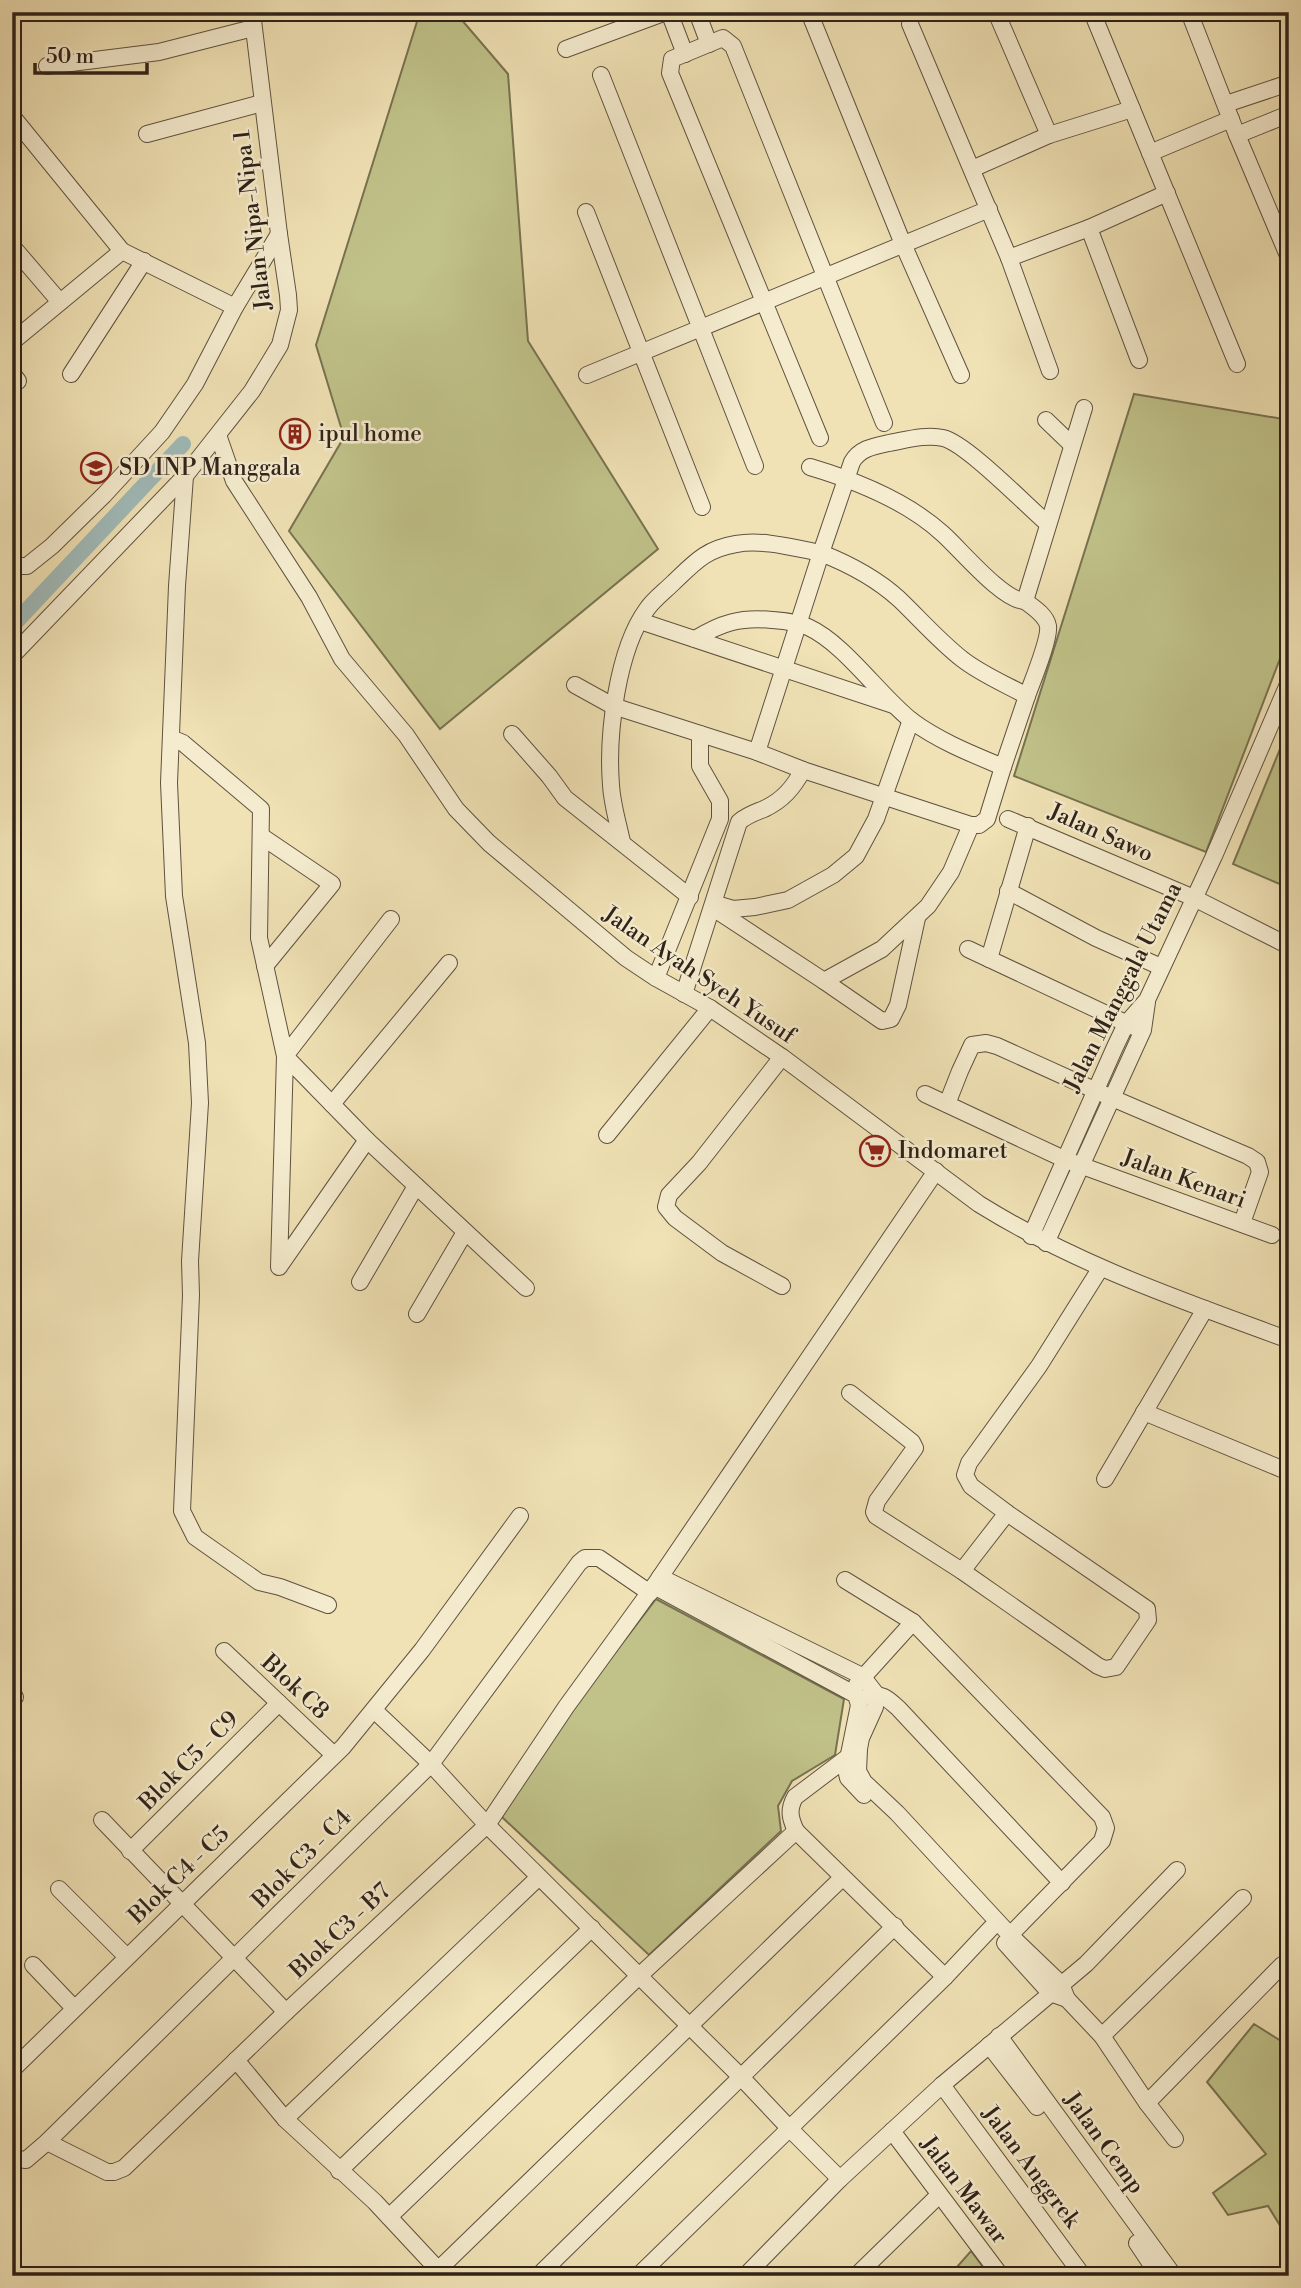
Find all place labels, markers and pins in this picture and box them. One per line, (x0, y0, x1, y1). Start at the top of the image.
building icon: ipul home (278, 417, 312, 451)
place label: ipul home (318, 420, 422, 448)
school or university icon: SD INP Manggala (79, 451, 113, 485)
place label: SD INP Manggala (119, 454, 301, 482)
supermarket icon: Indomaret (858, 1134, 892, 1168)
place label: Indomaret (898, 1137, 1008, 1165)

